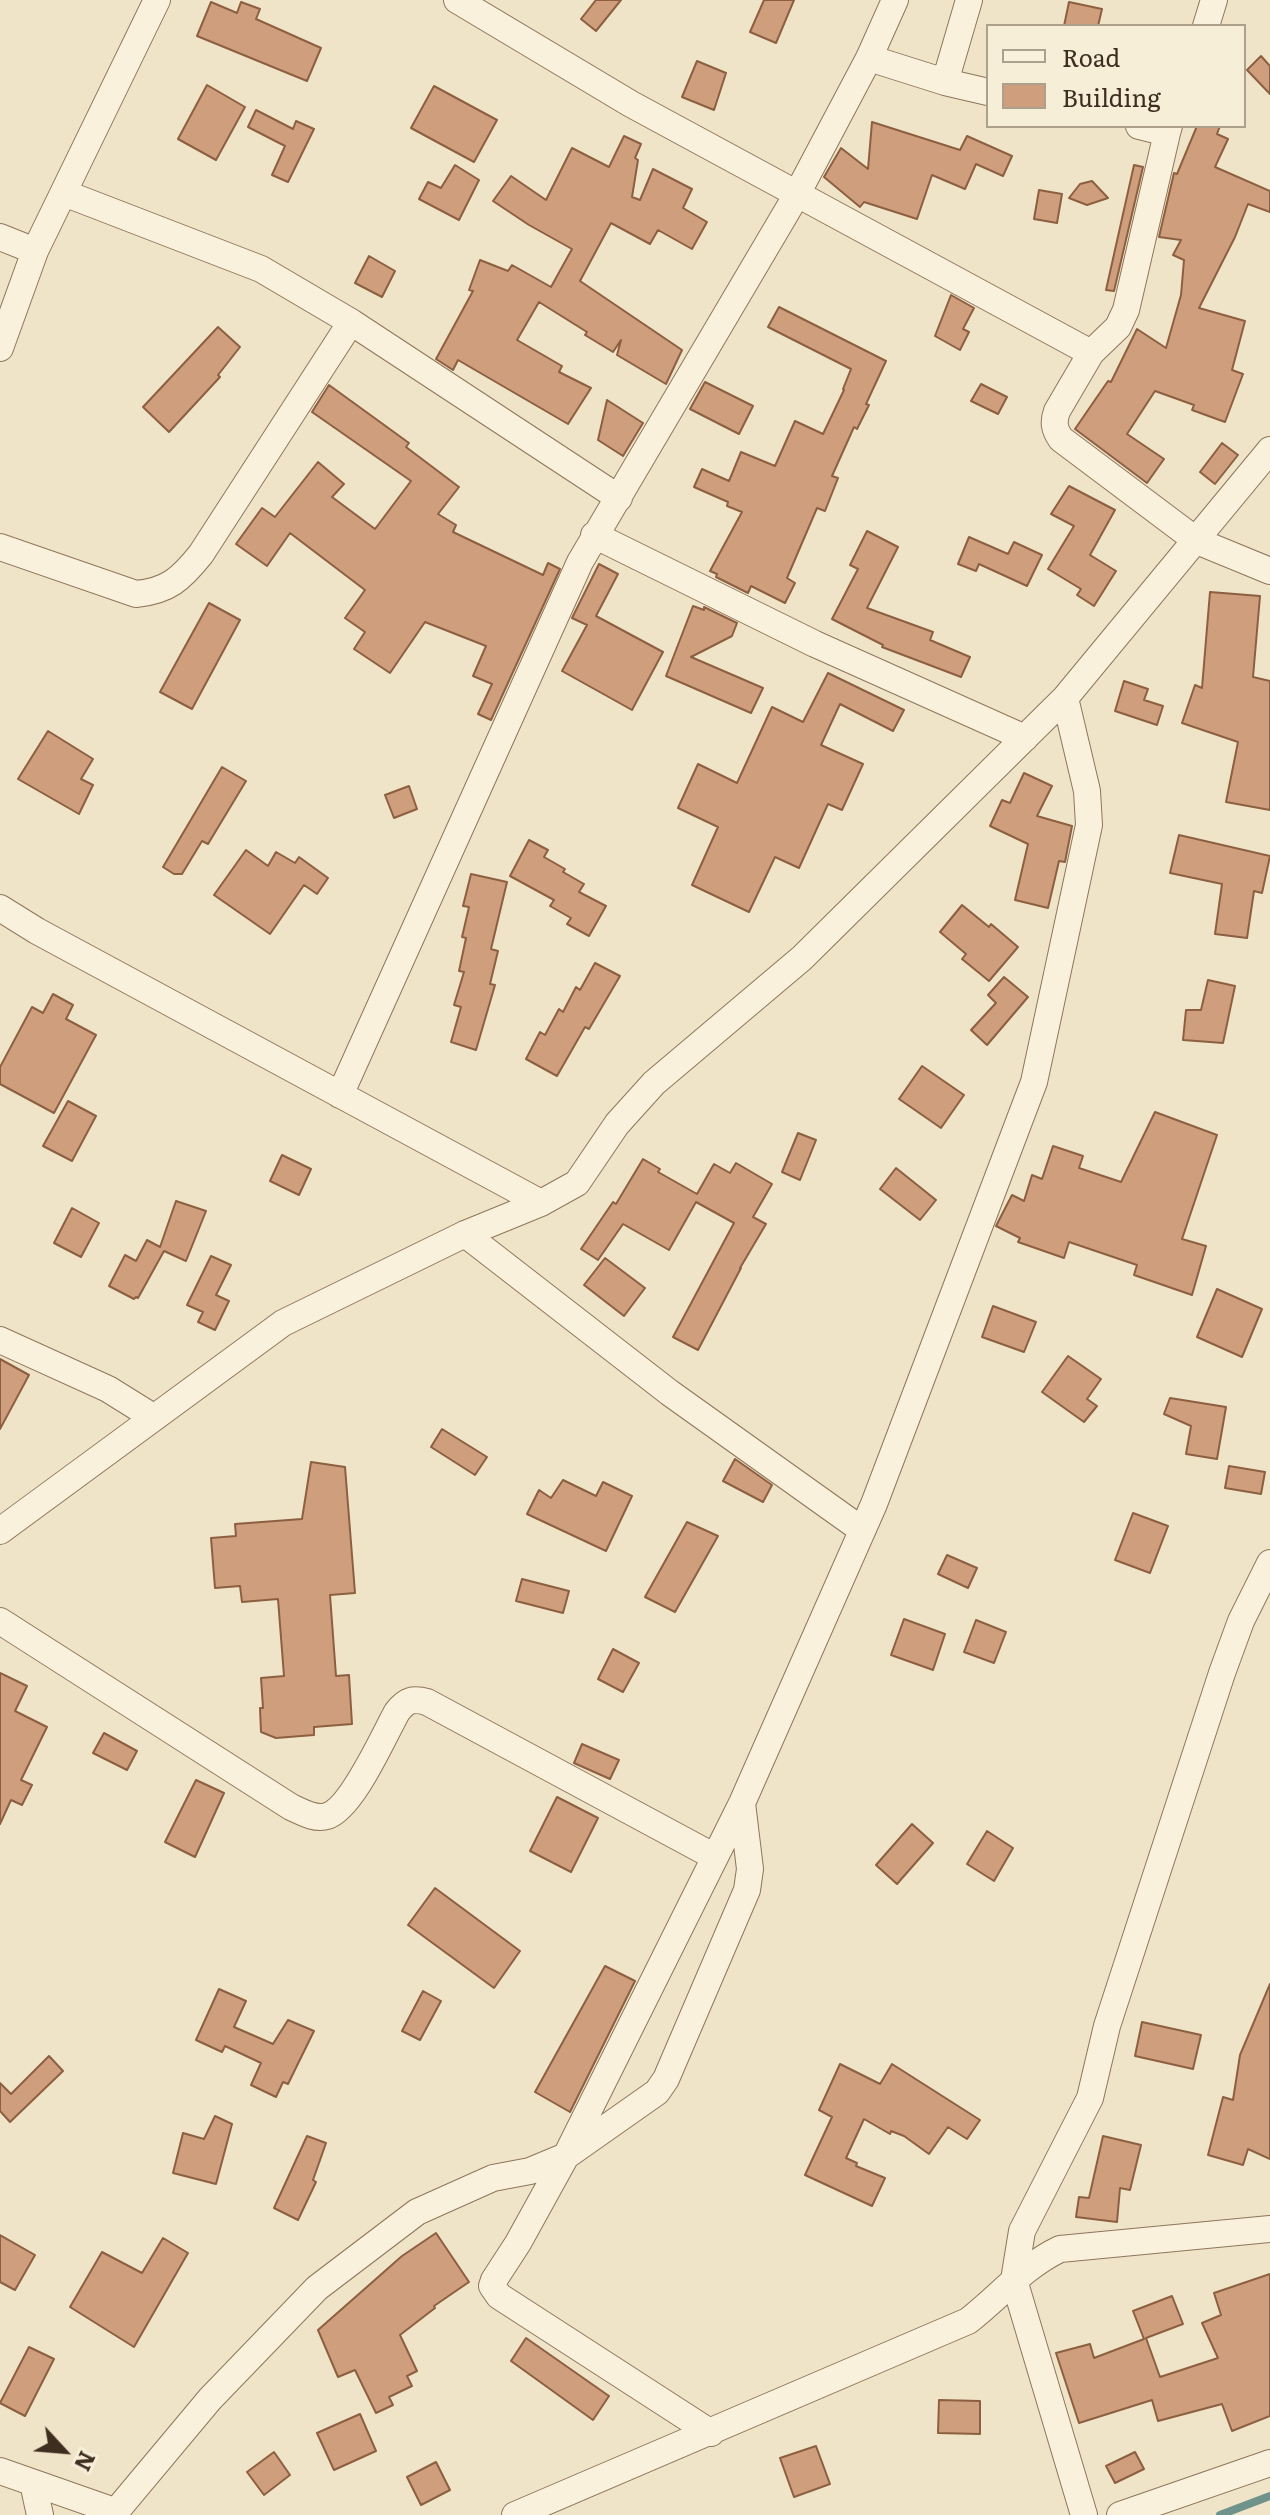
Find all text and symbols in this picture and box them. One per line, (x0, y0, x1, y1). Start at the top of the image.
legend (986, 24, 1246, 128)
text: Road (1062, 39, 1120, 74)
text: Building (1062, 79, 1161, 114)
north arrow (24, 2411, 104, 2491)
text: N (67, 2446, 105, 2477)

